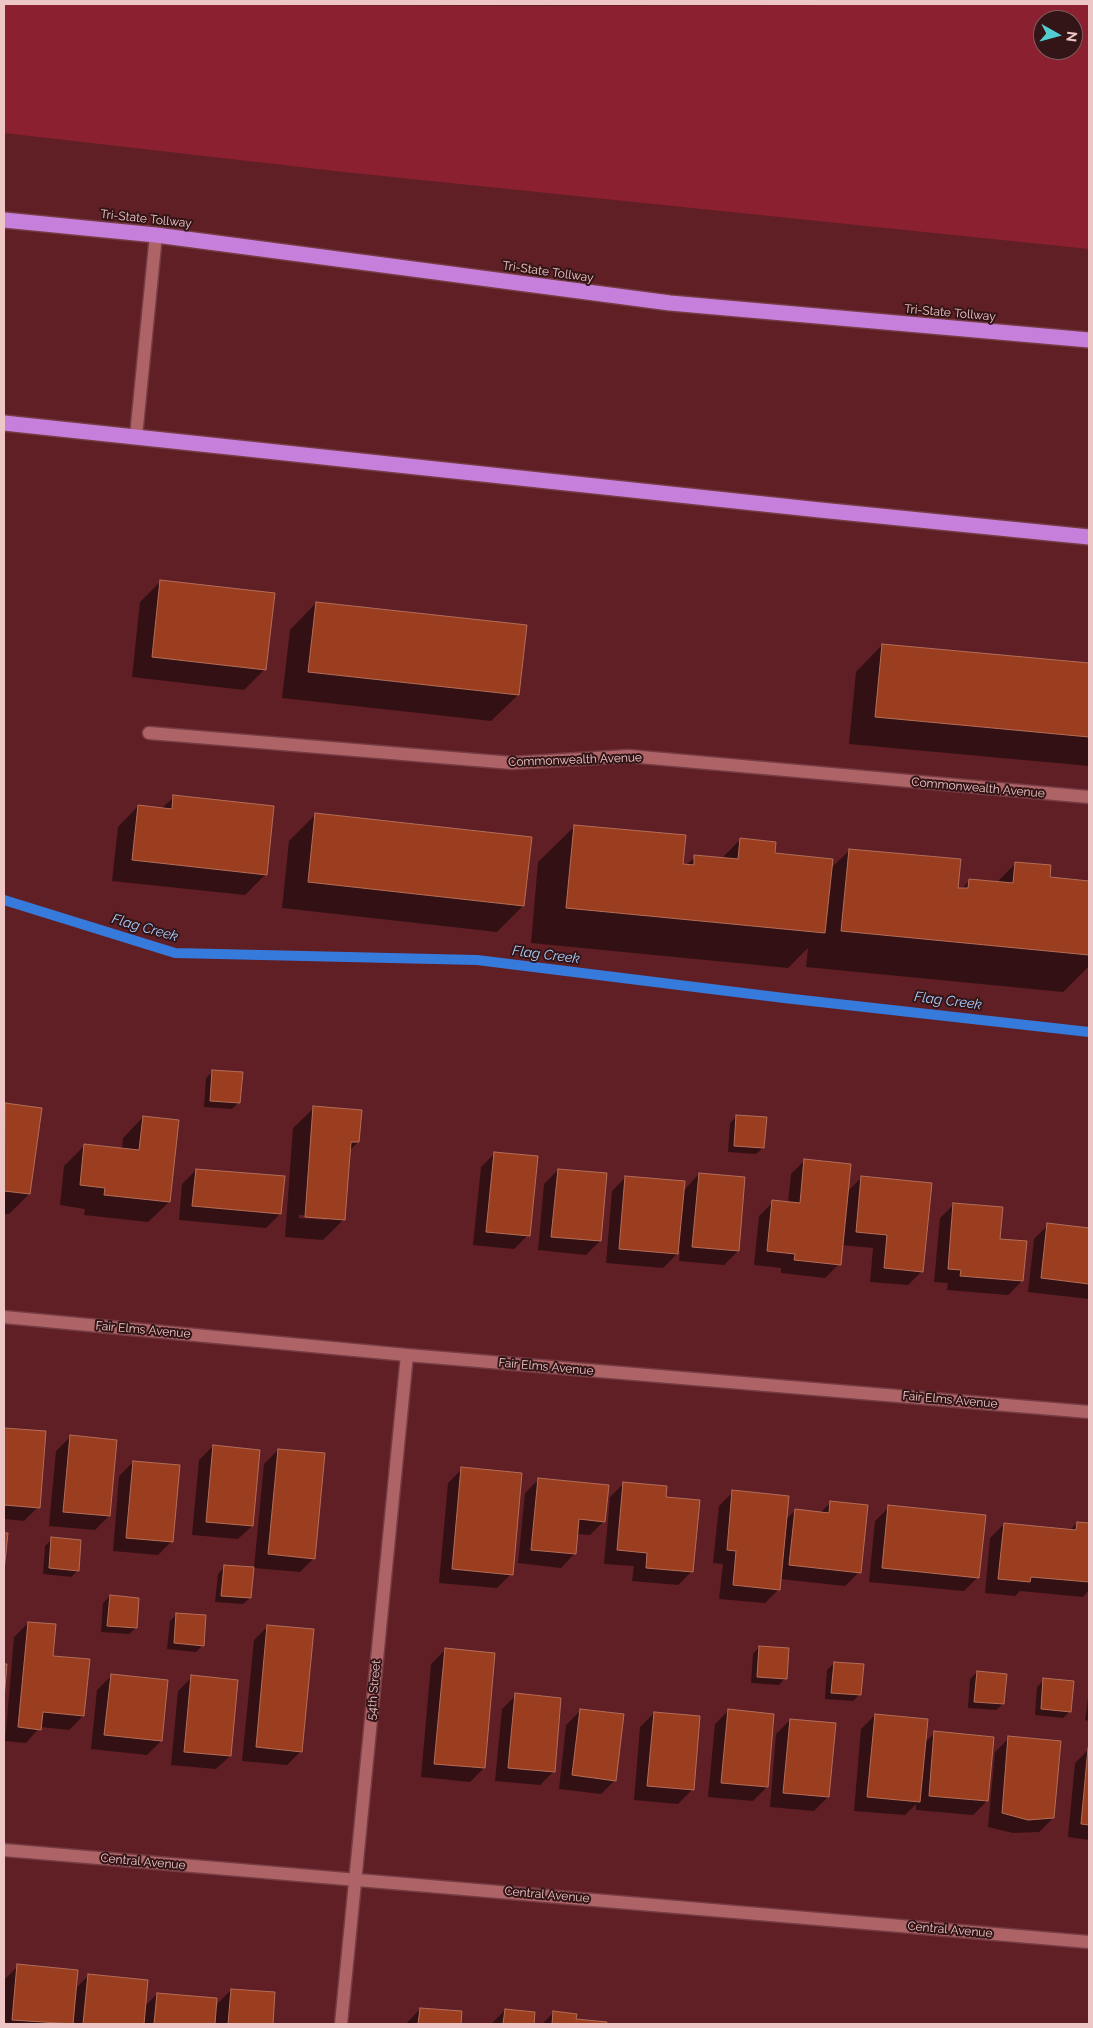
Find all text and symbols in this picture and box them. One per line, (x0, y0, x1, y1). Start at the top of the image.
north arrow (1033, 10, 1083, 60)
text: N (1063, 30, 1080, 43)
street label: Tri-State Tollway (100, 207, 192, 231)
street label: Tri-State Tollway (502, 258, 594, 286)
street label: Tri-State Tollway (904, 302, 996, 324)
street label: Commonwealth Avenue (508, 750, 642, 770)
street label: Commonwealth Avenue (911, 775, 1045, 801)
water label: Flag Creek (110, 911, 180, 945)
water label: Flag Creek (511, 943, 581, 967)
water label: Flag Creek (913, 989, 983, 1013)
street label: Fair Elms Avenue (95, 1319, 191, 1341)
street label: Fair Elms Avenue (498, 1356, 594, 1378)
street label: Fair Elms Avenue (902, 1389, 998, 1411)
street label: 54th Street (364, 1659, 384, 1721)
street label: Central Avenue (100, 1851, 186, 1873)
street label: Central Avenue (504, 1884, 590, 1906)
street label: Central Avenue (907, 1919, 993, 1941)

